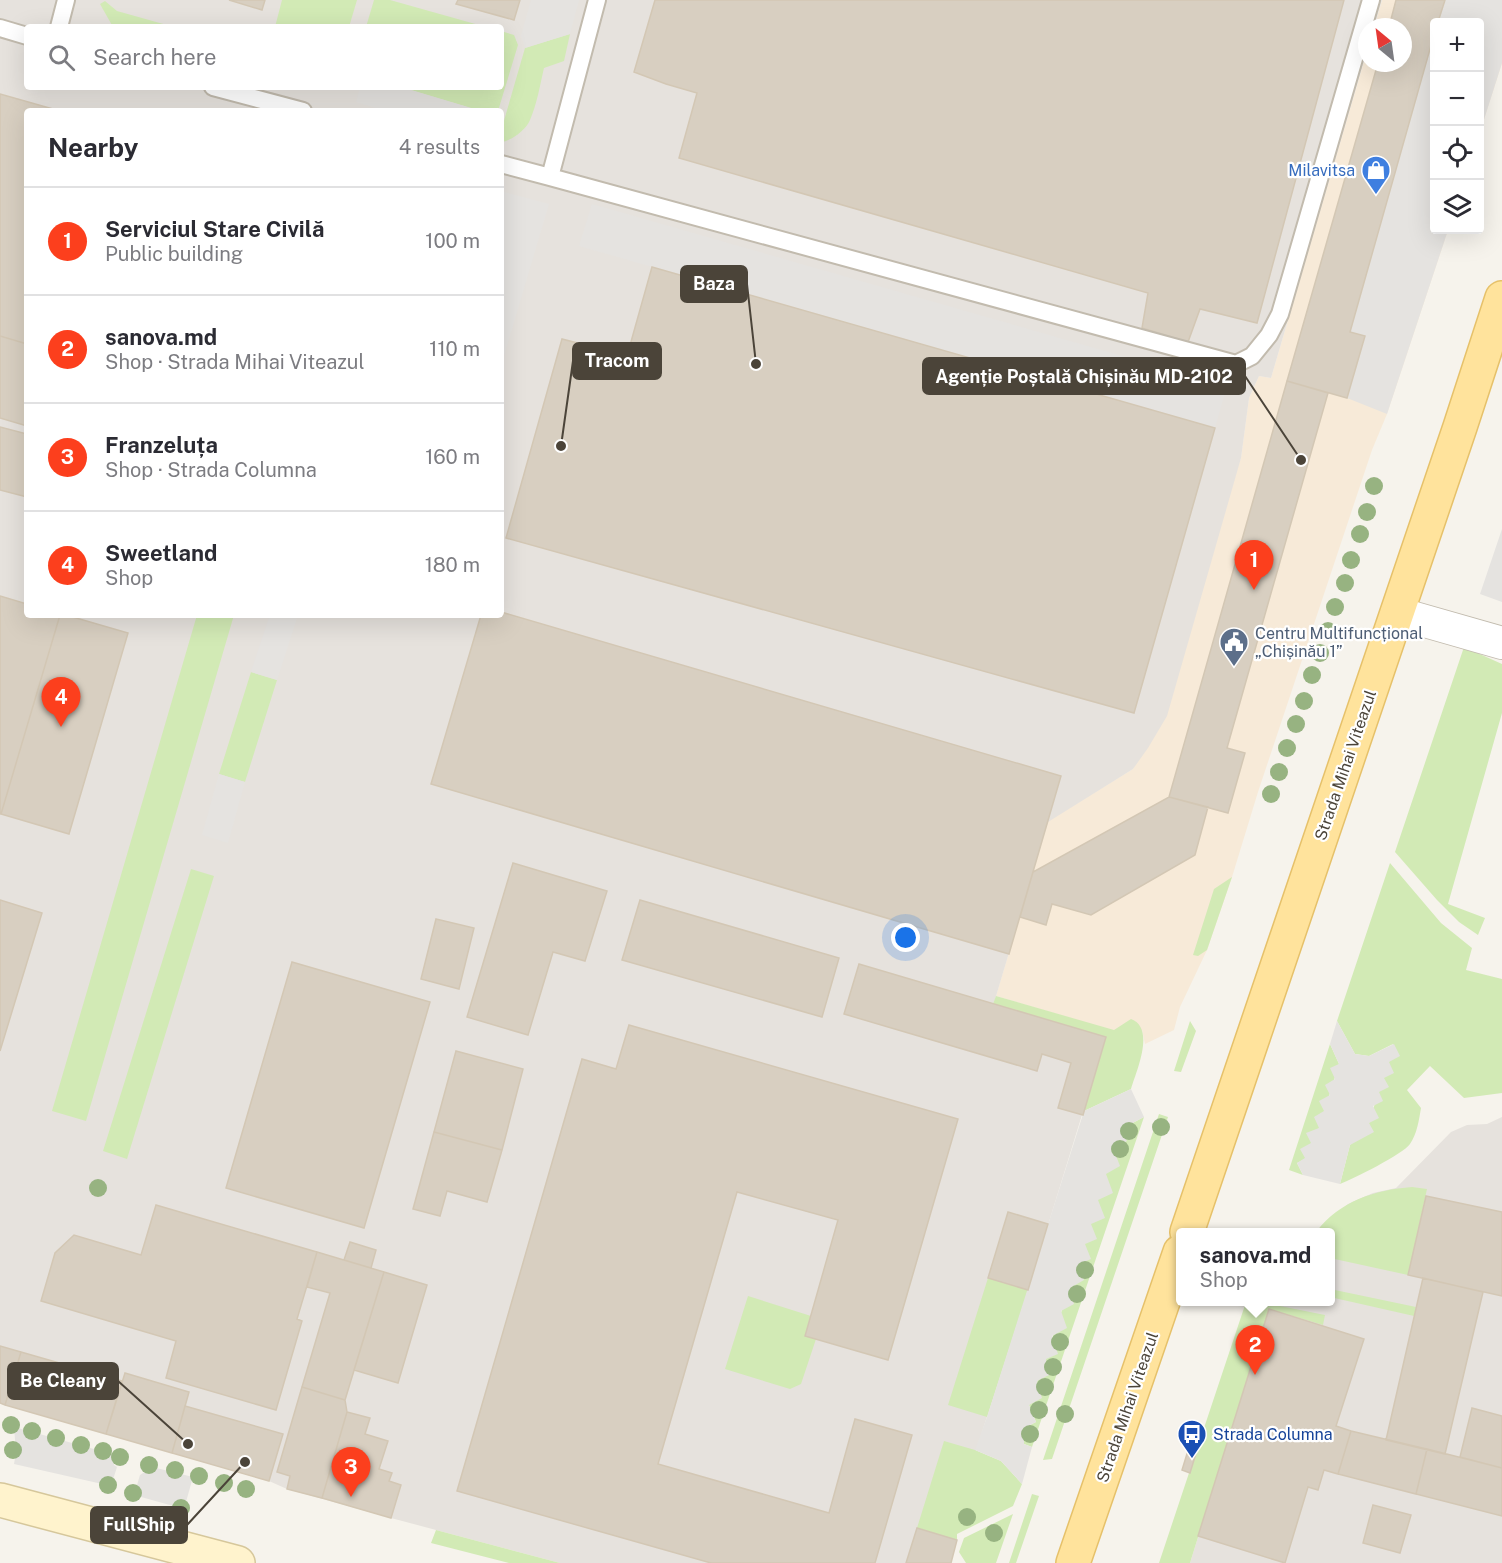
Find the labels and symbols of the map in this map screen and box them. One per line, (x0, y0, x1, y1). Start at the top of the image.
north arrow (1358, 18, 1412, 72)
shop icon: Milavitsa (1360, 154, 1392, 196)
place label: Milavitsa (1288, 161, 1355, 180)
callout: Baza (681, 266, 747, 302)
text: Baza (693, 273, 735, 294)
callout: Tracom (573, 343, 661, 379)
text: Tracom (585, 350, 649, 371)
callout: Agenție Poștală Chișinău MD-2102 (923, 358, 1245, 394)
text: Agenție Poștală Chișinău MD-2102 (935, 366, 1233, 387)
pin: 1 (1234, 540, 1274, 590)
place label: Centru Multifuncțional „Chișinău 1” (1255, 624, 1423, 661)
public building icon: Centru Multifuncțional „Chișinău 1” (1218, 626, 1250, 668)
pin: 4 (42, 678, 80, 727)
street label: Strada Mihai Viteazul (1311, 687, 1380, 843)
your location (891, 923, 920, 952)
pin: 2 (1236, 1326, 1274, 1375)
street label: Strada Mihai Viteazul (1093, 1329, 1162, 1485)
callout: Be Cleany (8, 1363, 118, 1399)
text: Be Cleany (20, 1370, 106, 1391)
bus stop icon: Strada Columna (1176, 1418, 1208, 1460)
place label: Strada Columna (1213, 1425, 1333, 1444)
pin: 3 (332, 1448, 370, 1497)
callout: FullShip (91, 1507, 187, 1543)
text: FullShip (103, 1514, 175, 1535)

